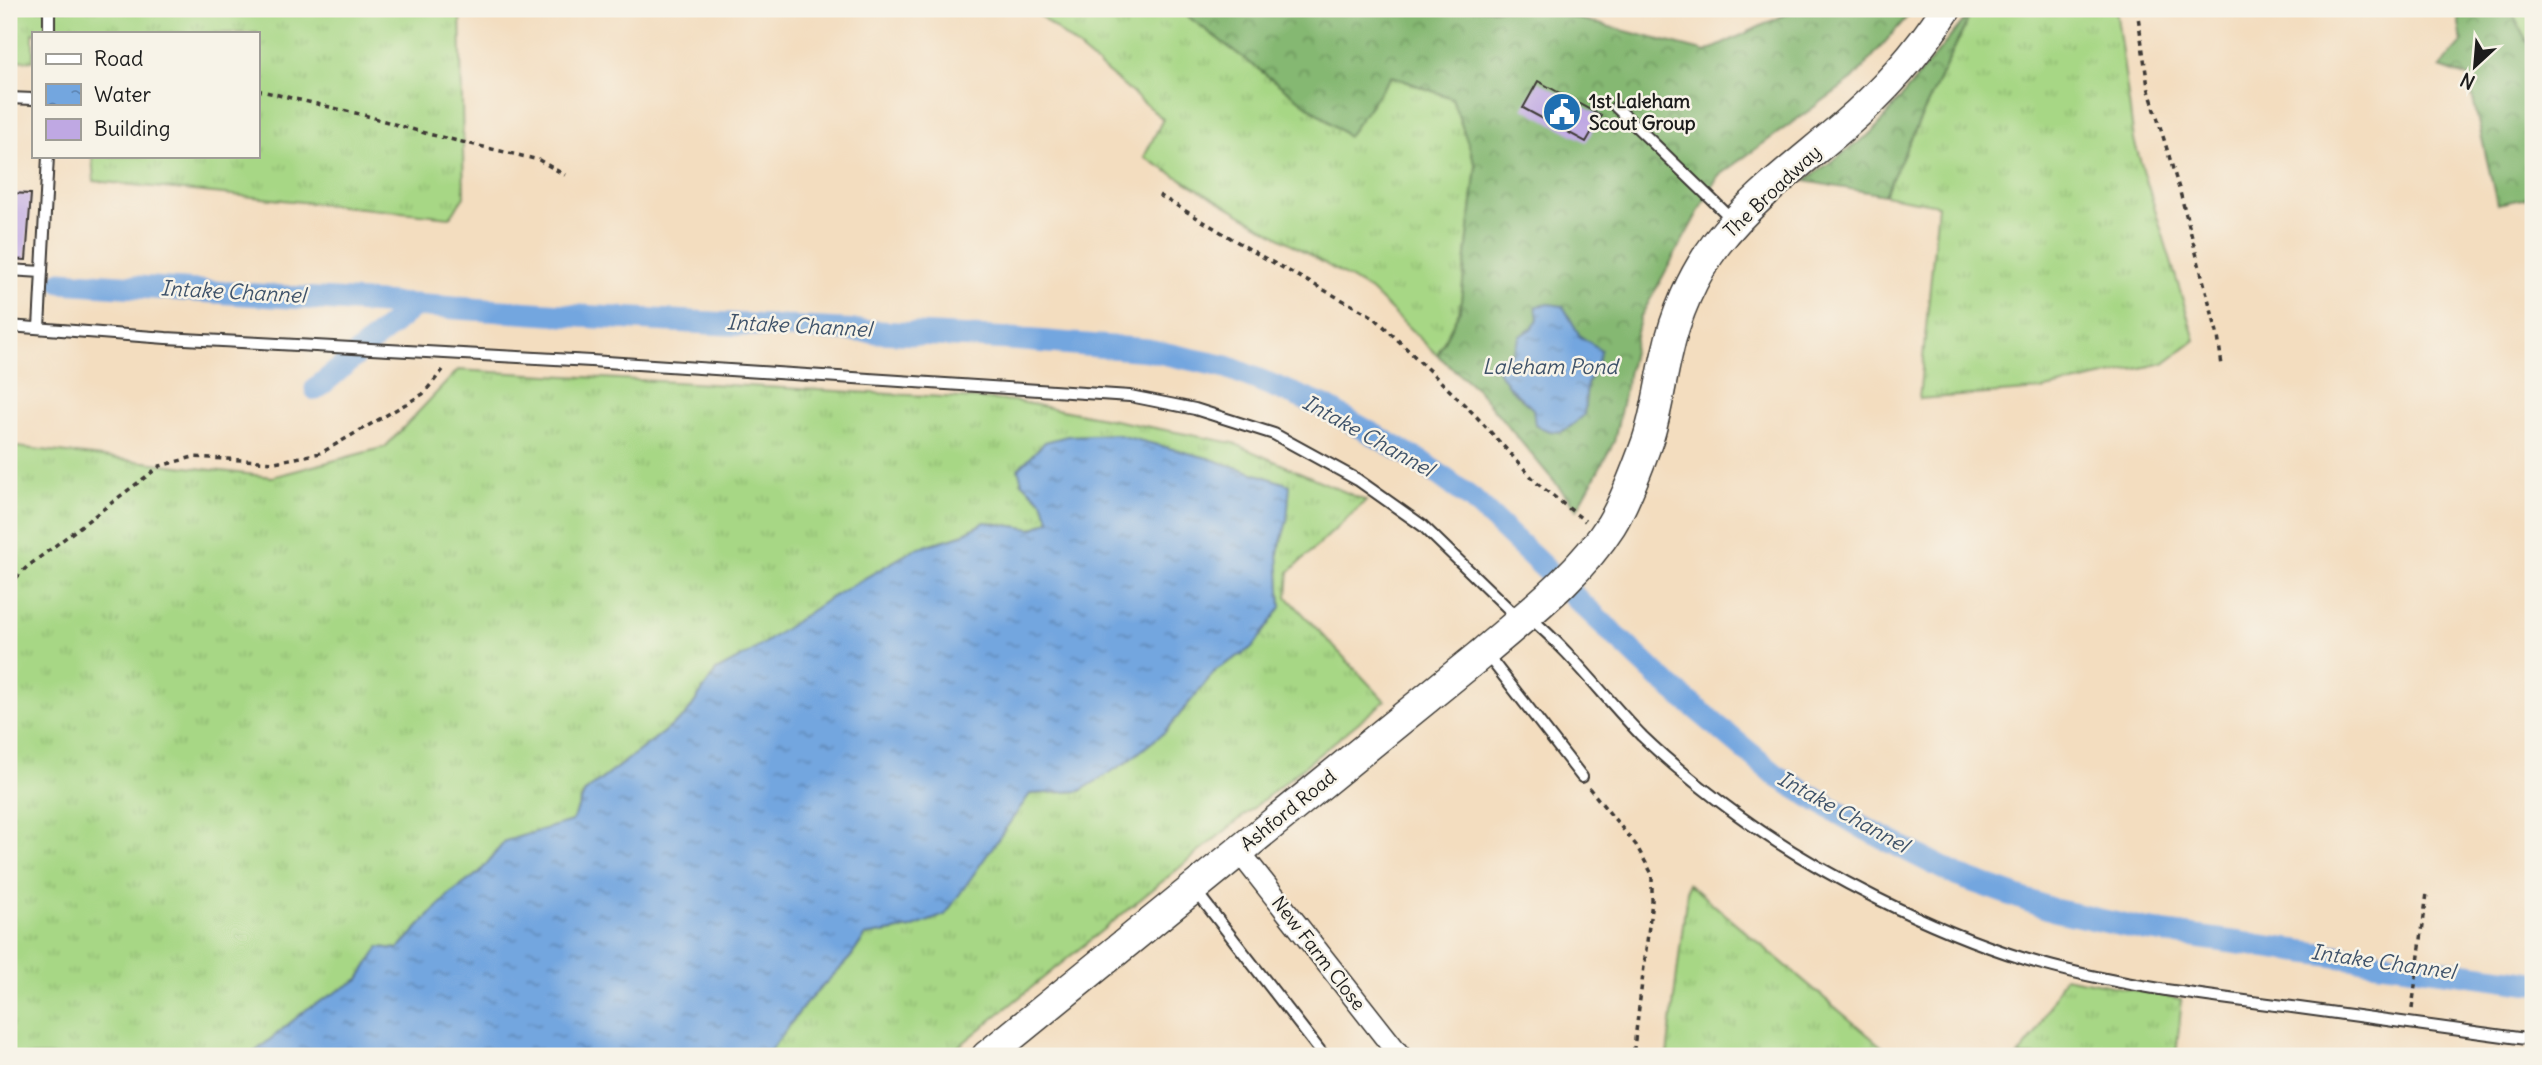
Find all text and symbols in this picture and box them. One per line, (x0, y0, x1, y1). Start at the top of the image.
legend (32, 32, 259, 158)
north arrow (2440, 32, 2510, 102)
text: Road (94, 45, 143, 72)
text: N (2456, 68, 2479, 95)
text: Water (94, 81, 152, 108)
place label: 1st Laleham Scout Group (1589, 89, 1696, 135)
public building icon: 1st Laleham Scout Group (1541, 91, 1583, 133)
text: Building (94, 115, 170, 142)
street label: The Broadway (1718, 140, 1826, 242)
water label: Intake Channel (160, 274, 310, 309)
water label: Intake Channel (726, 308, 876, 343)
water label: Laleham Pond (1482, 353, 1620, 380)
water label: Intake Channel (1298, 389, 1441, 484)
street label: Ashford Road (1235, 764, 1341, 856)
water label: Intake Channel (1773, 765, 1916, 860)
street label: New Farm Close (1267, 891, 1371, 1015)
water label: Intake Channel (2309, 938, 2460, 985)

